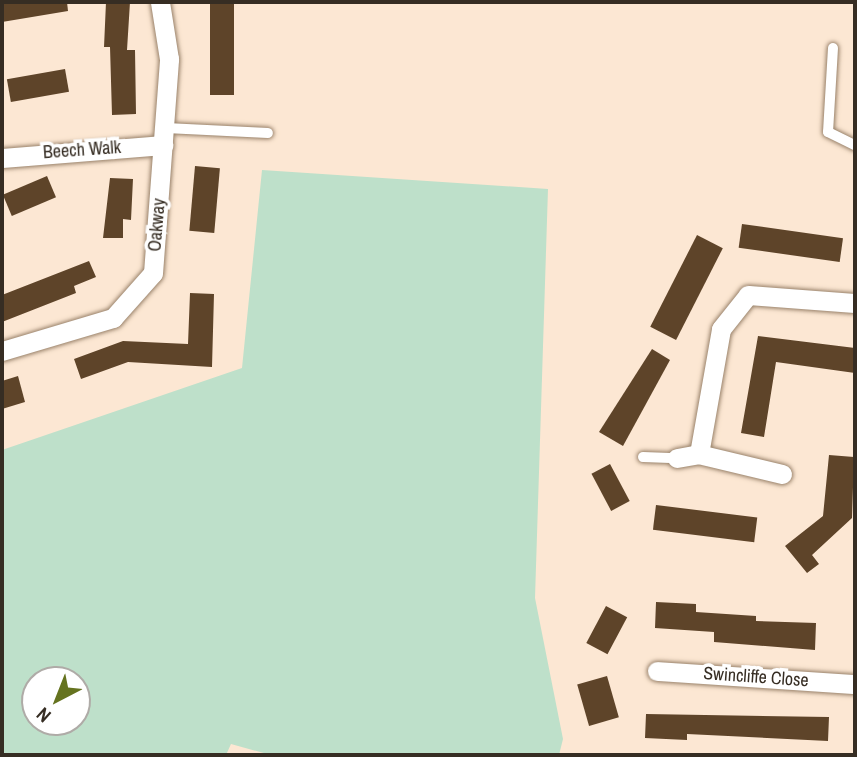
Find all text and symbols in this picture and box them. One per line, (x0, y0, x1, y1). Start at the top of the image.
street label: Beech Walk (42, 136, 122, 164)
street label: Oakway (144, 198, 170, 252)
street label: Swincliffe Close (703, 663, 809, 691)
north arrow (21, 666, 91, 736)
text: N (30, 702, 56, 729)

